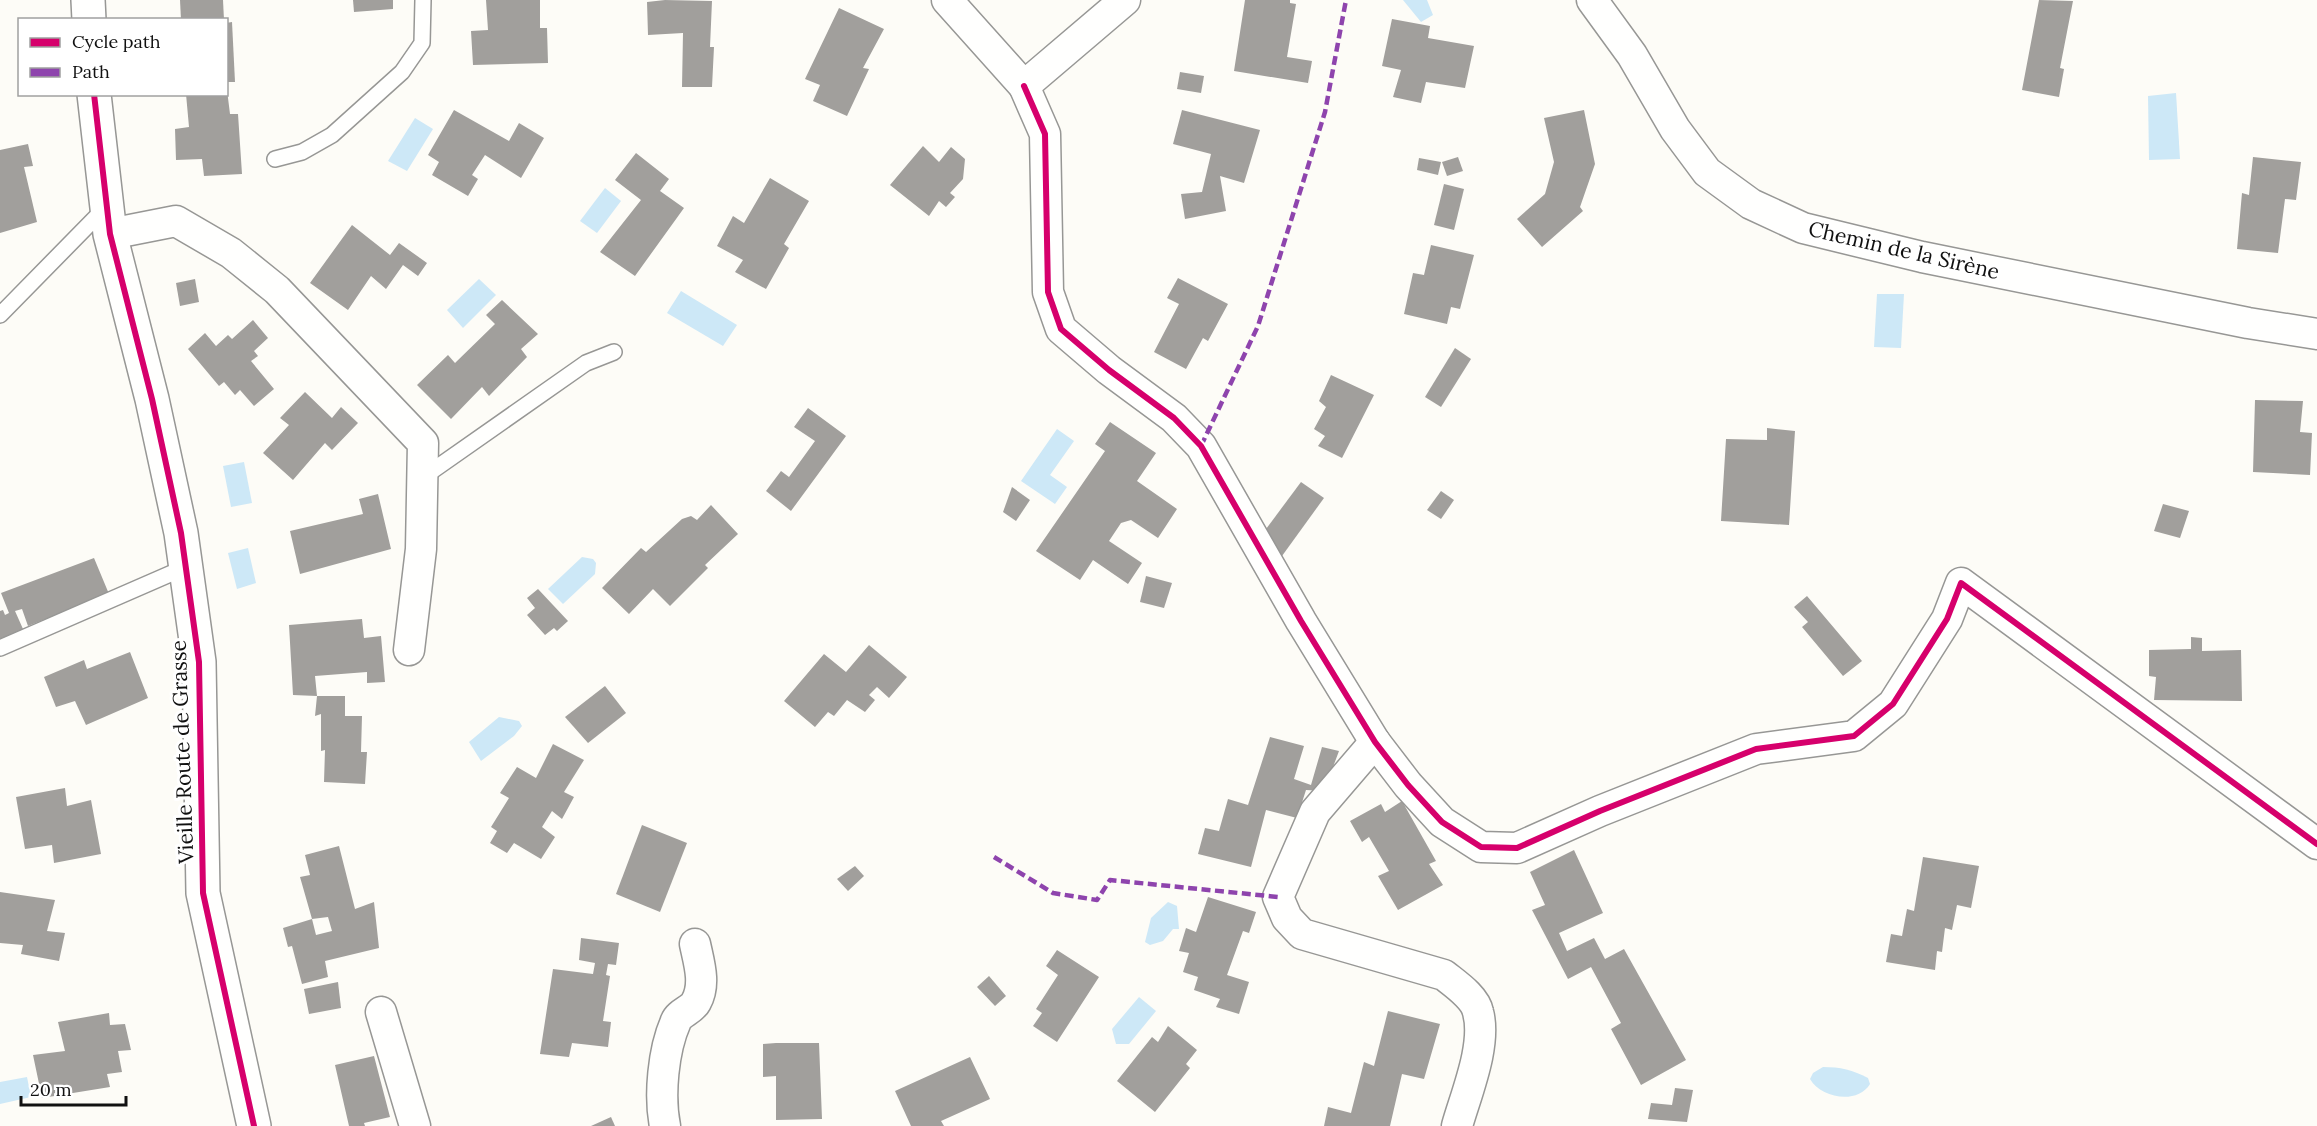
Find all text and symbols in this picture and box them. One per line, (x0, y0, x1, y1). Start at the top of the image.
legend (18, 18, 228, 96)
text: Cycle path (72, 30, 161, 53)
text: Path (72, 60, 110, 83)
street label: Chemin de la Sirène (1806, 215, 2002, 285)
street label: Vieille Route de Grasse (165, 640, 199, 865)
scale bar (21, 1069, 126, 1107)
text: 20 m (30, 1078, 72, 1101)

